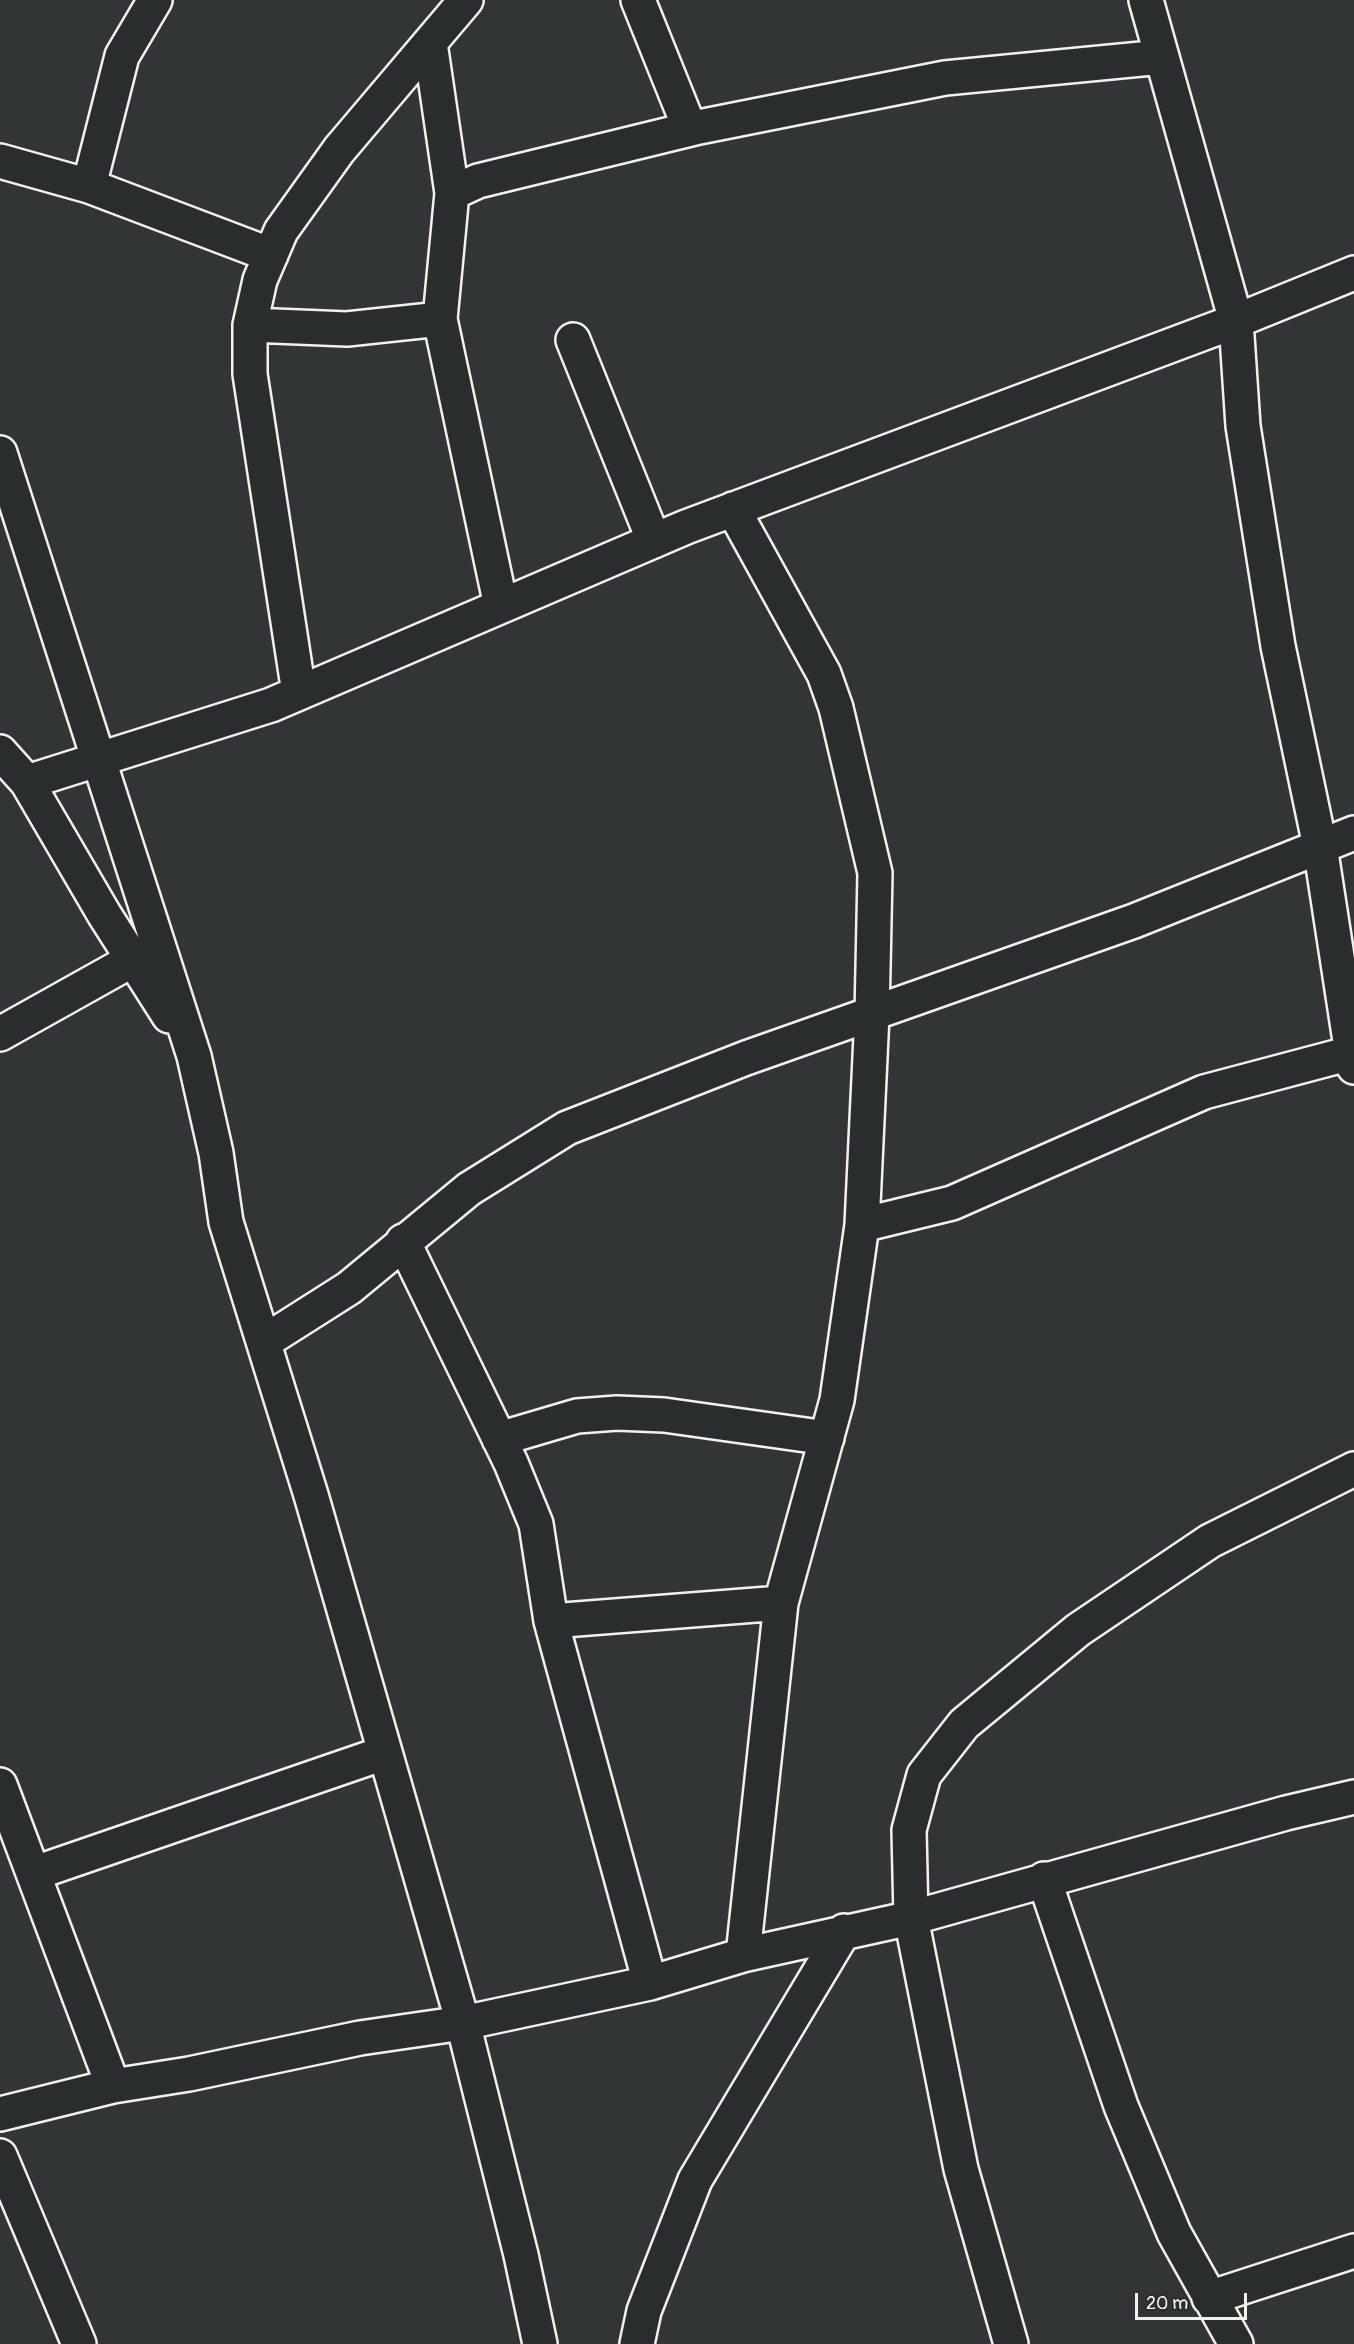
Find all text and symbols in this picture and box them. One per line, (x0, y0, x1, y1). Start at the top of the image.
scale bar (1138, 2281, 1250, 2319)
text: 20 m (1146, 2292, 1188, 2315)

